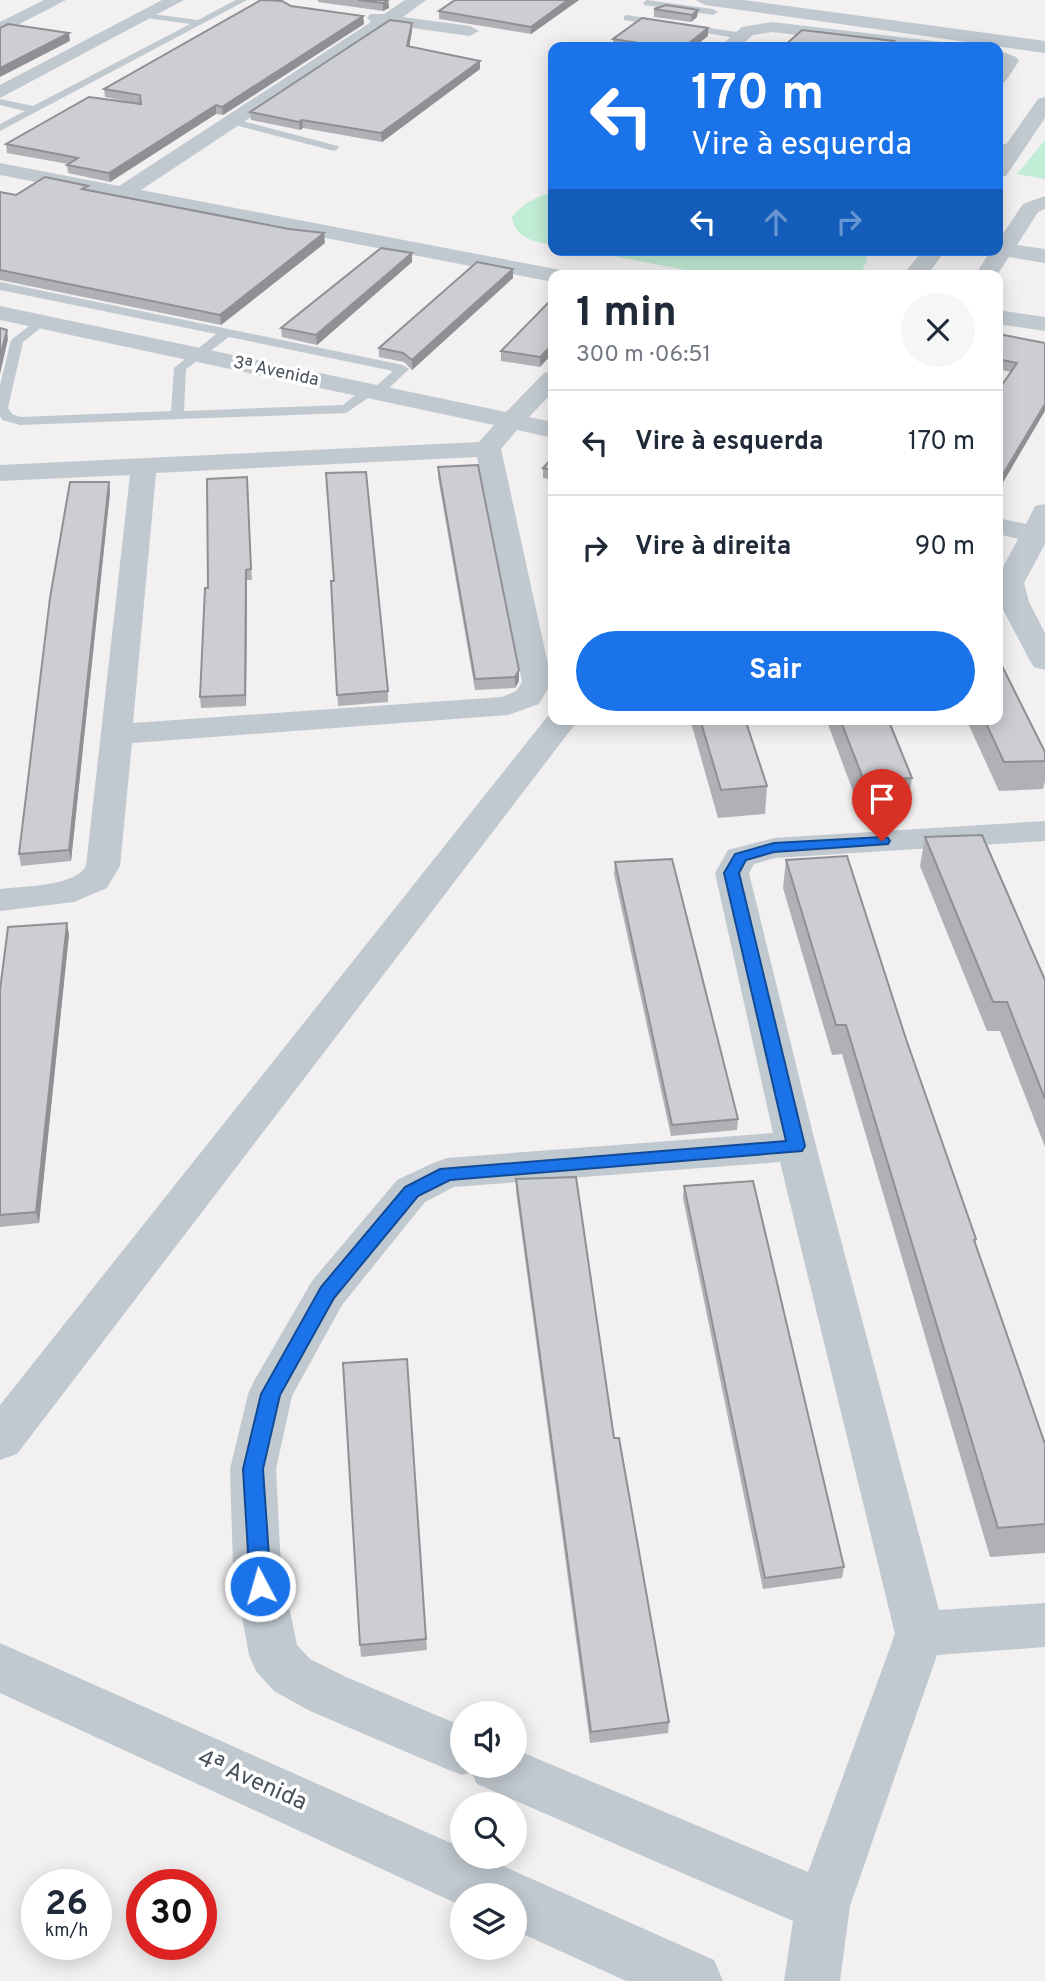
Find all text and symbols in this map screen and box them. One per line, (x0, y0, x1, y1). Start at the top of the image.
text: 170 m (691, 65, 824, 127)
icon: left (576, 70, 667, 161)
text: Vire à esquerda (691, 126, 912, 166)
icon: left (684, 203, 722, 241)
icon: ahead (757, 203, 795, 241)
icon: right (830, 203, 868, 241)
text: 1 min (576, 288, 677, 341)
button: close (901, 293, 975, 367)
text: 300 m · 06:51 (576, 341, 711, 370)
street label: 3ª Avenida (231, 352, 321, 392)
icon: left (576, 424, 614, 462)
text: Vire à esquerda (635, 426, 823, 459)
text: 170 m (908, 426, 975, 459)
icon: right (576, 529, 614, 567)
text: Vire à direita (635, 531, 791, 564)
text: 90 m (915, 531, 975, 564)
button: Sair (576, 631, 975, 711)
pin (852, 769, 912, 841)
icon: arrive (863, 780, 901, 818)
position arrow (223, 1549, 297, 1623)
map controls (450, 1701, 527, 1960)
button: sound (450, 1701, 527, 1778)
street label: 4ª Avenida (193, 1744, 311, 1818)
button: search (450, 1792, 527, 1869)
speed limit sign: 30 (126, 1869, 217, 1960)
text: 26 (45, 1883, 88, 1927)
button: layers (450, 1883, 527, 1960)
text: km/h (45, 1920, 88, 1943)

